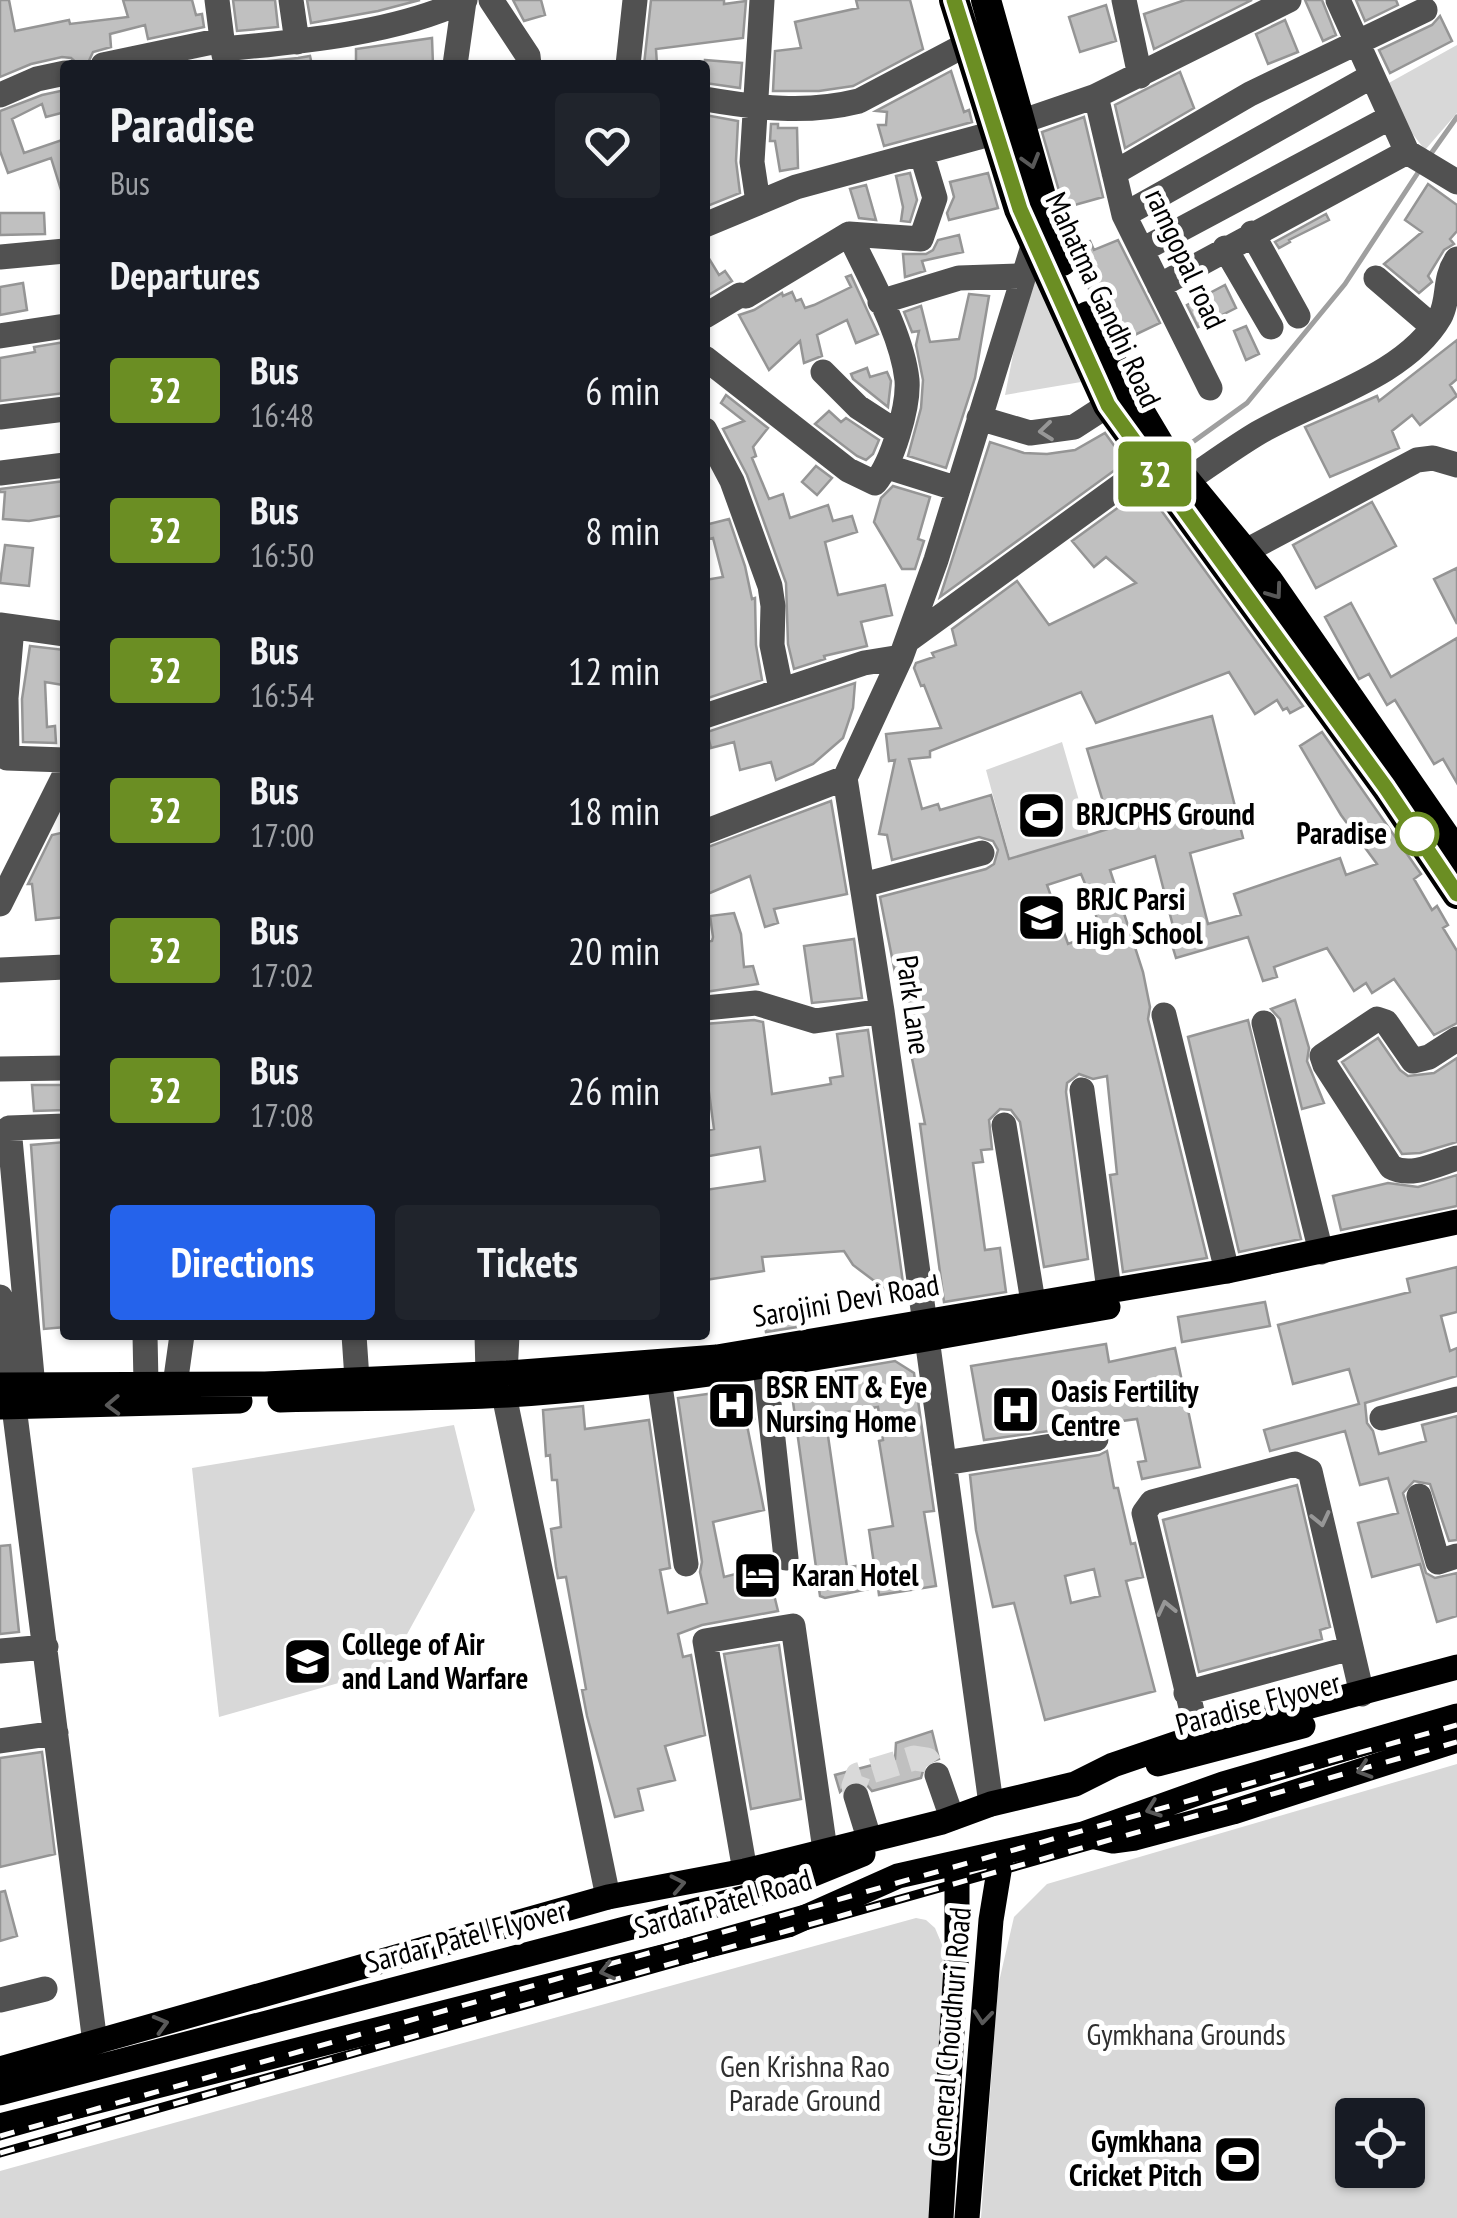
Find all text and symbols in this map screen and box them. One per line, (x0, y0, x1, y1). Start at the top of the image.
text: Paradise (110, 93, 255, 155)
button: heart (555, 93, 660, 198)
one-way arrow (1019, 152, 1040, 169)
text: Bus (110, 162, 150, 204)
street label: ramgopal road (1137, 182, 1236, 335)
street label: Mahatma Gandhi Road (1038, 186, 1171, 413)
text: Departures (110, 250, 260, 299)
text: Bus (250, 345, 299, 394)
text: 6 min (585, 366, 660, 415)
text: 32 (148, 367, 182, 413)
text: 16:48 (250, 394, 314, 436)
one-way arrow (1037, 419, 1053, 441)
line badge: 32 (1110, 442, 1200, 506)
text: 32 (1138, 451, 1172, 497)
text: Bus (250, 485, 299, 534)
text: 8 min (585, 506, 660, 555)
text: 32 (148, 507, 182, 553)
text: 16:50 (250, 534, 314, 576)
one-way arrow (1263, 581, 1281, 599)
text: Bus (250, 625, 299, 674)
text: 12 min (568, 646, 660, 695)
text: 32 (148, 647, 182, 693)
text: 16:54 (250, 674, 314, 716)
text: Bus (250, 765, 299, 814)
text: 18 min (568, 786, 660, 835)
text: 32 (148, 787, 182, 833)
sports icon: BRJCPHS Ground (1015, 789, 1067, 841)
place label: BRJCPHS Ground (1076, 794, 1255, 833)
place label: Paradise (1296, 813, 1387, 852)
marker: Paradise (1396, 813, 1438, 855)
text: 17:00 (250, 814, 314, 856)
place label: BRJC Parsi High School (1076, 879, 1203, 952)
school or university icon: BRJC Parsi High School (1015, 891, 1067, 943)
text: Bus (250, 905, 299, 954)
text: 20 min (568, 926, 660, 975)
text: 32 (148, 927, 182, 973)
street label: Park Lane (888, 953, 941, 1057)
text: 17:02 (250, 954, 314, 996)
text: Bus (250, 1045, 299, 1094)
text: 26 min (568, 1066, 660, 1115)
text: 32 (148, 1067, 182, 1113)
text: 17:08 (250, 1094, 314, 1136)
button: Directions (110, 1205, 375, 1320)
button: Tickets (395, 1205, 660, 1320)
street label: Sarojini Devi Road (750, 1264, 942, 1335)
place label: BSR ENT & Eye Nursing Home (766, 1367, 927, 1440)
place label: Oasis Fertility Centre (1051, 1371, 1199, 1444)
hospital icon: BSR ENT & Eye Nursing Home (705, 1379, 757, 1431)
hospital icon: Oasis Fertility Centre (990, 1383, 1042, 1435)
one-way arrow (104, 1394, 120, 1415)
one-way arrow (1309, 1510, 1330, 1527)
hotel icon: Karan Hotel (731, 1550, 783, 1602)
place label: Karan Hotel (792, 1555, 919, 1594)
one-way arrow (1157, 1600, 1178, 1617)
place label: College of Air and Land Warfare (342, 1624, 528, 1697)
school or university icon: College of Air and Land Warfare (281, 1636, 333, 1688)
street label: Paradise Flyover (1171, 1662, 1345, 1743)
one-way arrow (1356, 1758, 1373, 1778)
one-way arrow (1146, 1797, 1163, 1818)
street label: Sardar Patel Road (630, 1859, 816, 1946)
one-way arrow (669, 1875, 686, 1896)
street label: Sardar Patel Flyover (361, 1890, 571, 1981)
street label: General Choudhuri Road (918, 1905, 979, 2158)
one-way arrow (599, 1959, 616, 1980)
one-way arrow (973, 2009, 994, 2025)
park label: Gymkhana Grounds (1086, 2014, 1286, 2053)
one-way arrow (152, 2015, 170, 2036)
park label: Gen Krishna Rao Parade Ground (720, 2046, 890, 2119)
map controls (1335, 2098, 1425, 2188)
button: locate (1335, 2098, 1425, 2188)
place label: Gymkhana Cricket Pitch (1069, 2121, 1202, 2194)
sports icon: Gymkhana Cricket Pitch (1211, 2133, 1263, 2185)

